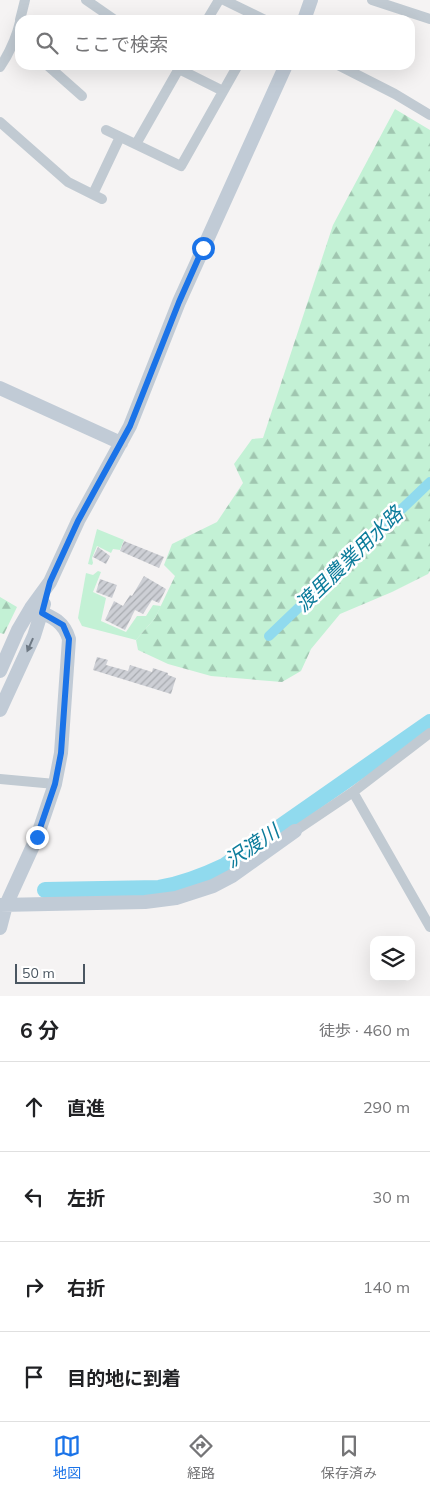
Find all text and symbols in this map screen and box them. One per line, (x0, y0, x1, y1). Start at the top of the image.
search box (15, 15, 415, 70)
icon: search (33, 29, 61, 57)
text: ここで検索 (73, 32, 168, 56)
route start (192, 237, 215, 260)
water label: 渡里農業用水路 (290, 500, 409, 616)
one-way arrow (25, 638, 33, 652)
water label: 沢渡川 (220, 817, 285, 873)
route end (26, 826, 49, 849)
map controls (370, 936, 415, 981)
button: layers (370, 936, 415, 981)
scale bar (15, 961, 85, 984)
text: 50 m (22, 964, 55, 982)
text: 6 分 (20, 1017, 59, 1043)
text: 徒歩 · 460 m (319, 1020, 410, 1040)
icon: ahead (20, 1093, 48, 1121)
text: 直進 (67, 1096, 105, 1120)
text: 290 m (363, 1097, 410, 1117)
icon: left (20, 1183, 48, 1211)
text: 左折 (67, 1186, 105, 1210)
text: 30 m (373, 1187, 410, 1207)
icon: right (20, 1273, 48, 1301)
text: 右折 (67, 1276, 105, 1300)
text: 140 m (363, 1277, 410, 1297)
icon: arrive (20, 1363, 48, 1391)
text: 目的地に到着 (67, 1366, 181, 1390)
tab: 地図 (53, 1432, 81, 1482)
tab: 経路 (187, 1432, 215, 1482)
tab: 保存済み (321, 1432, 377, 1482)

